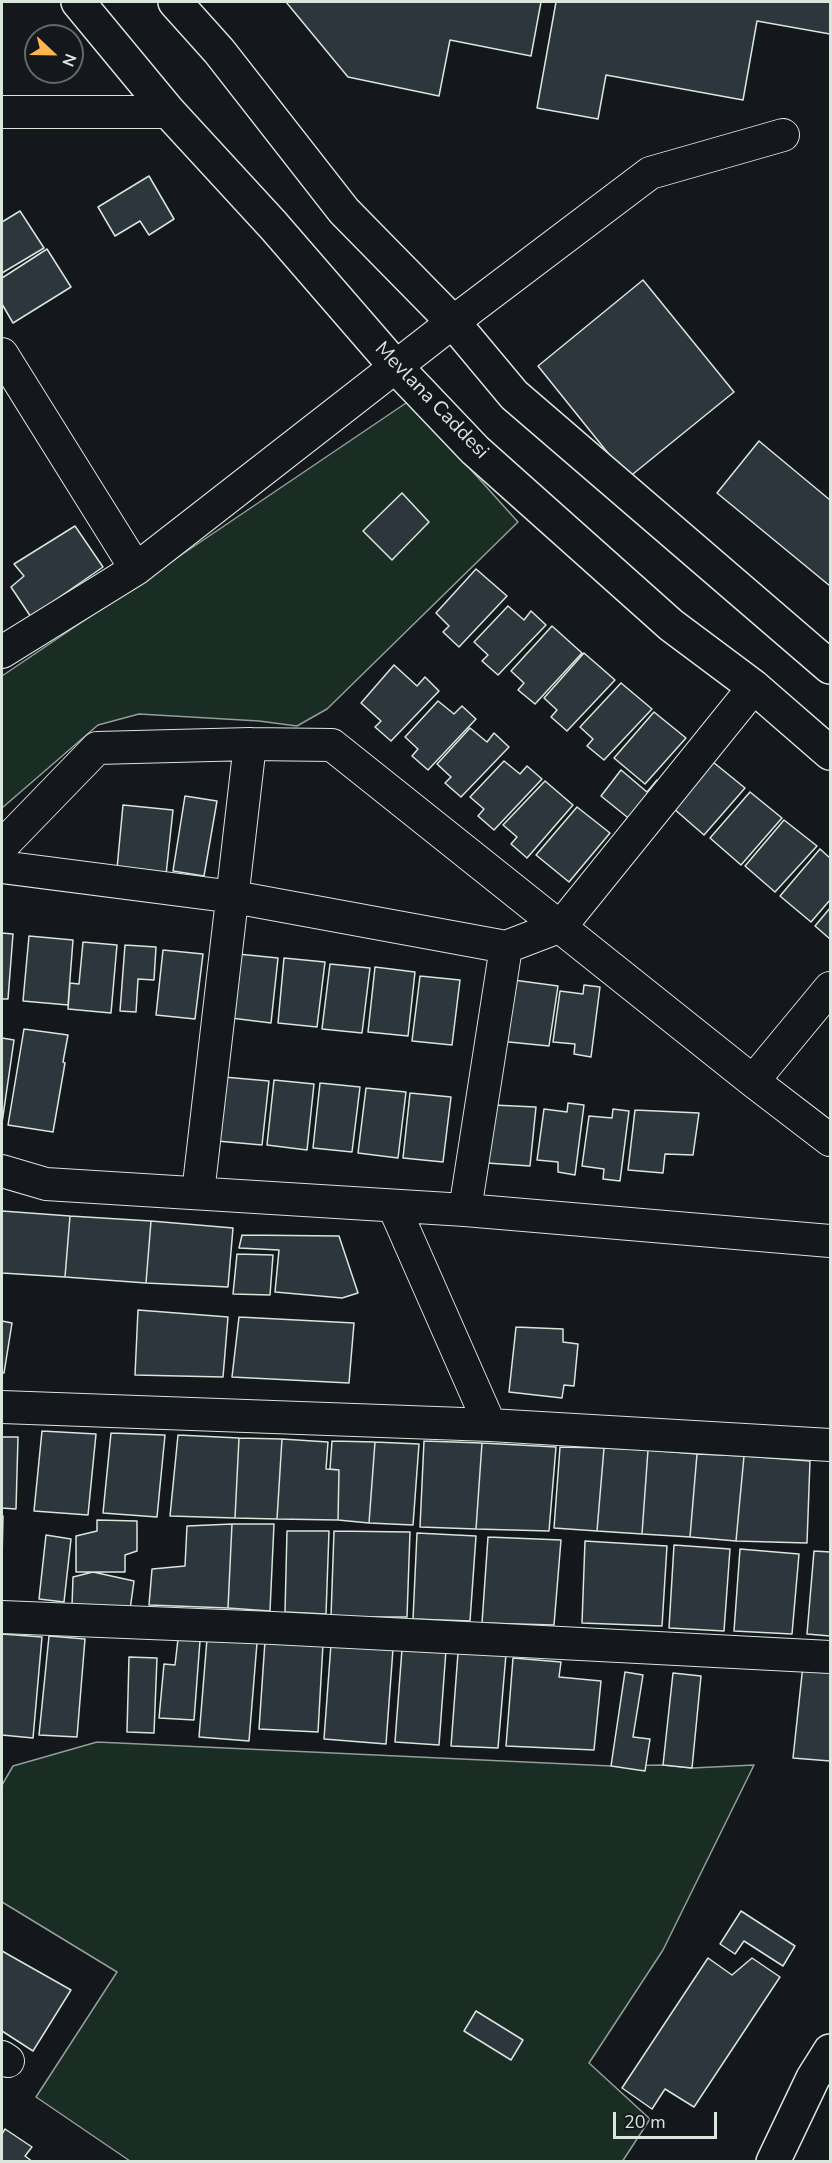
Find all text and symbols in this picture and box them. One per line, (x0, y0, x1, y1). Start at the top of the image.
north arrow (24, 24, 84, 84)
text: N (56, 50, 81, 70)
street label: Mevlana Caddesi (369, 337, 493, 465)
scale bar (616, 2100, 720, 2138)
text: 20 m (624, 2110, 666, 2134)

